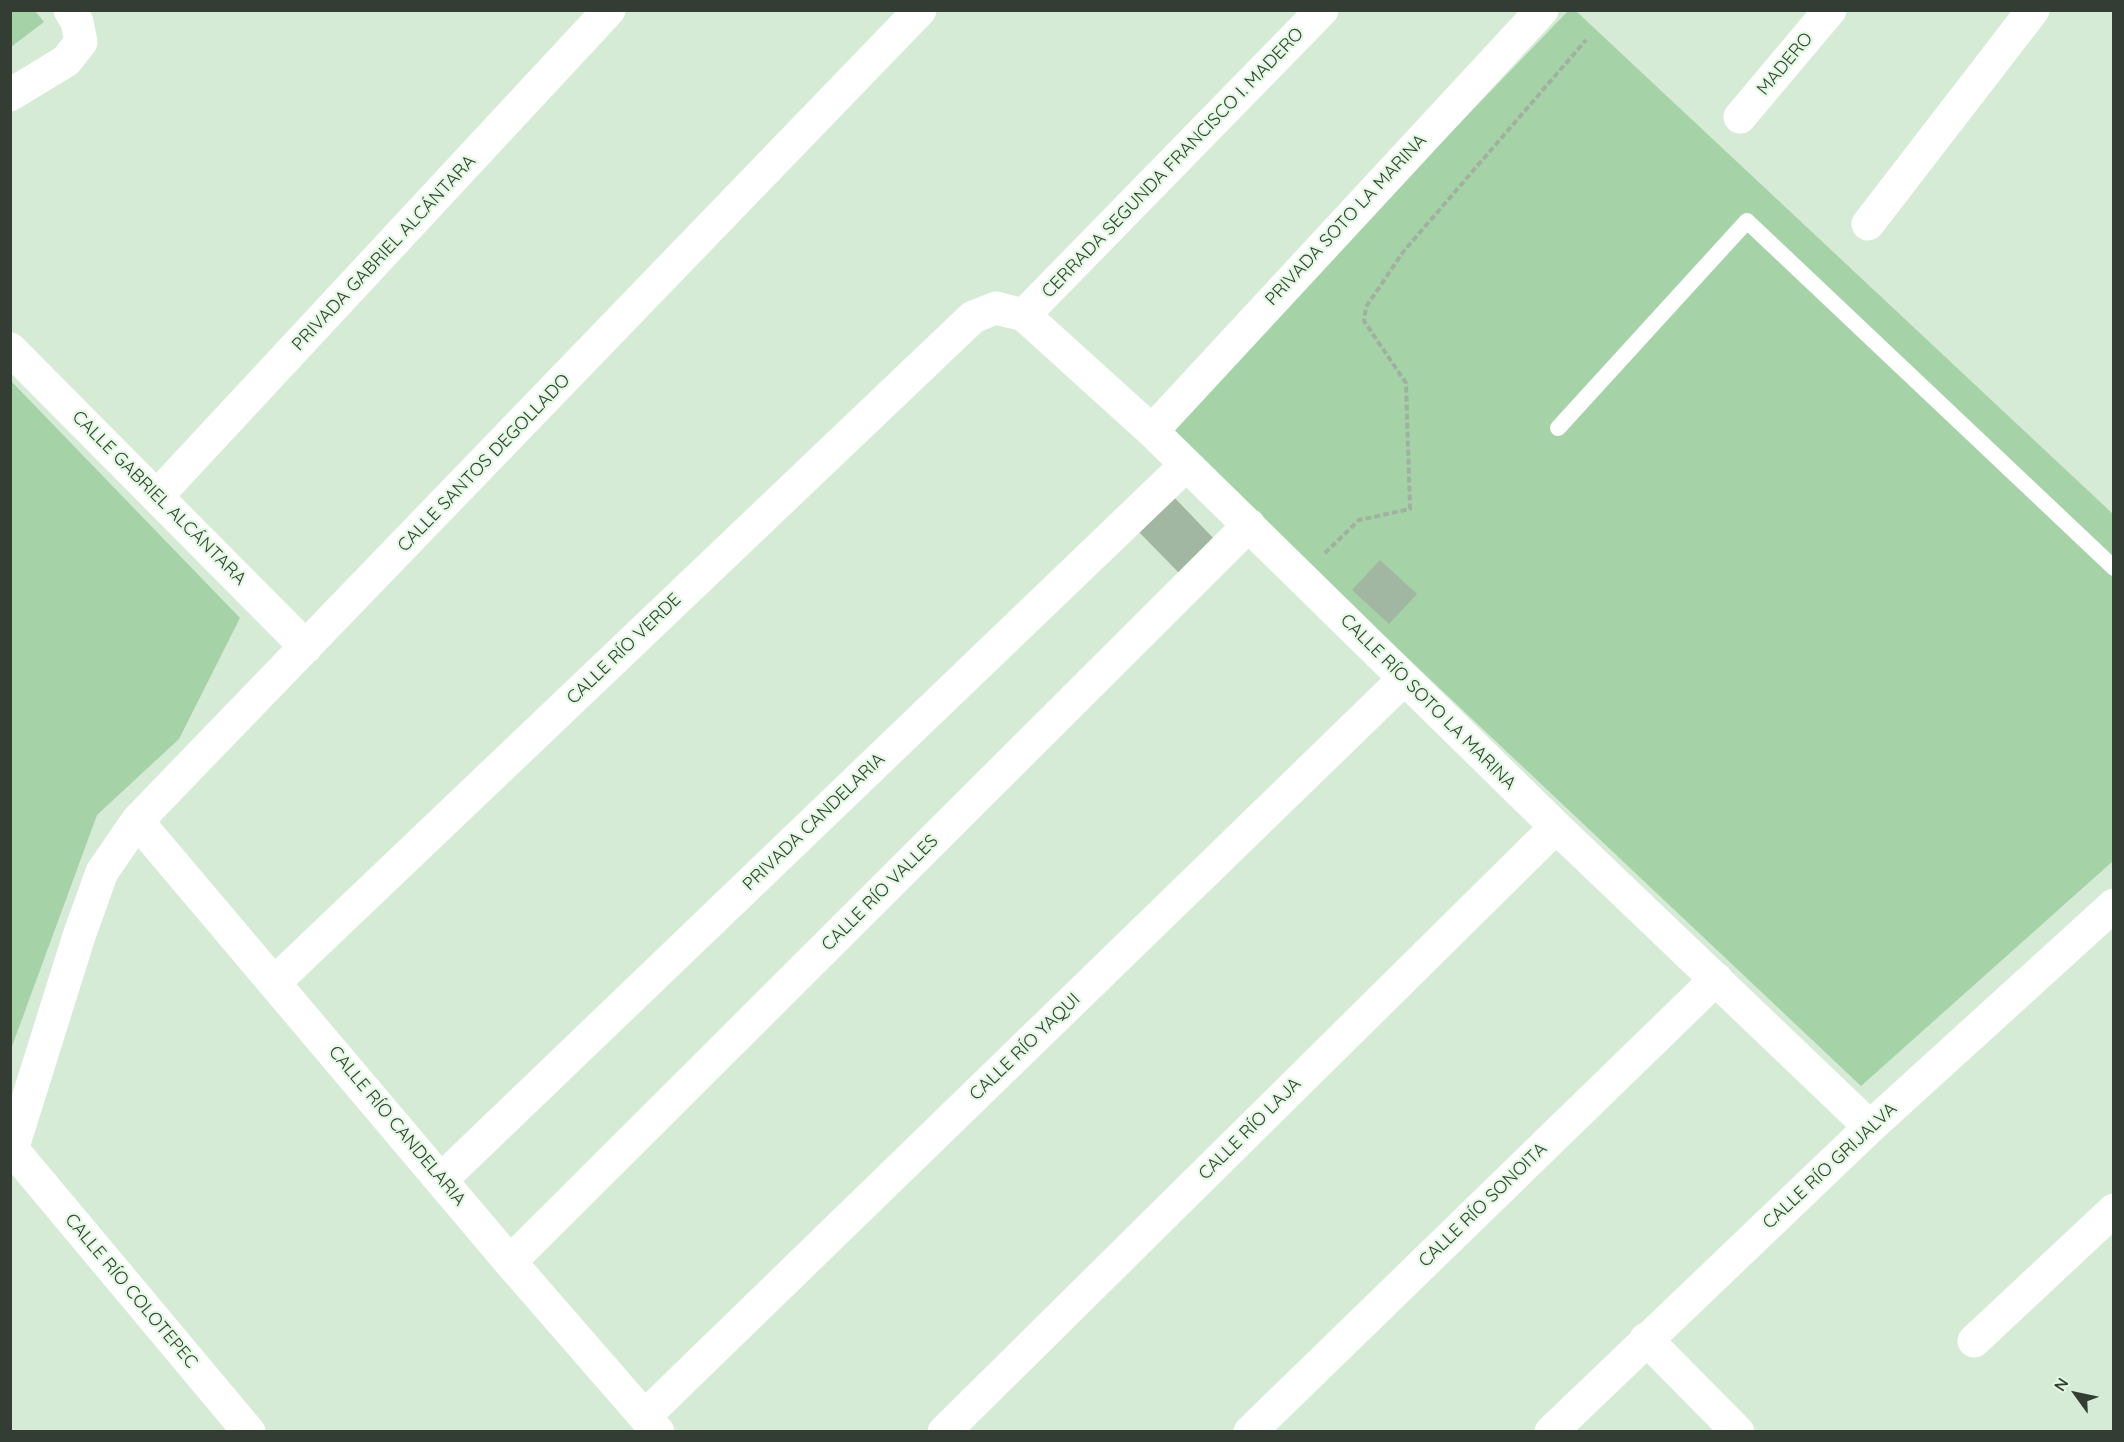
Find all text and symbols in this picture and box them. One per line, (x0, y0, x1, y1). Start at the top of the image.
street label: CERRADA SEGUNDA FRANCISCO I. MADERO (1038, 23, 1308, 303)
street label: MADERO (1753, 28, 1817, 100)
street label: PRIVADA SOTO LA MARINA (1261, 130, 1431, 310)
street label: PRIVADA GABRIEL ALCÁNTARA (288, 151, 480, 355)
street label: CALLE SANTOS DEGOLLADO (393, 370, 575, 556)
street label: CALLE GABRIEL ALCÁNTARA (67, 406, 251, 590)
street label: CALLE RÍO VERDE (562, 589, 686, 709)
street label: CALLE RÍO SOTO LA MARINA (1336, 610, 1520, 794)
street label: PRIVADA CANDELARIA (739, 749, 889, 895)
street label: CALLE RÍO VALLES (817, 830, 943, 956)
street label: CALLE RÍO YAQUI (965, 989, 1085, 1105)
street label: CALLE RÍO CANDELARIA (324, 1042, 470, 1210)
street label: CALLE RÍO LAJA (1194, 1073, 1306, 1185)
street label: CALLE RÍO GRIJALVA (1759, 1098, 1901, 1234)
street label: CALLE RÍO SONOITA (1414, 1138, 1552, 1272)
street label: CALLE RÍO COLOTEPEC (60, 1209, 202, 1373)
north arrow (2046, 1364, 2106, 1424)
text: N (2049, 1374, 2072, 1395)

